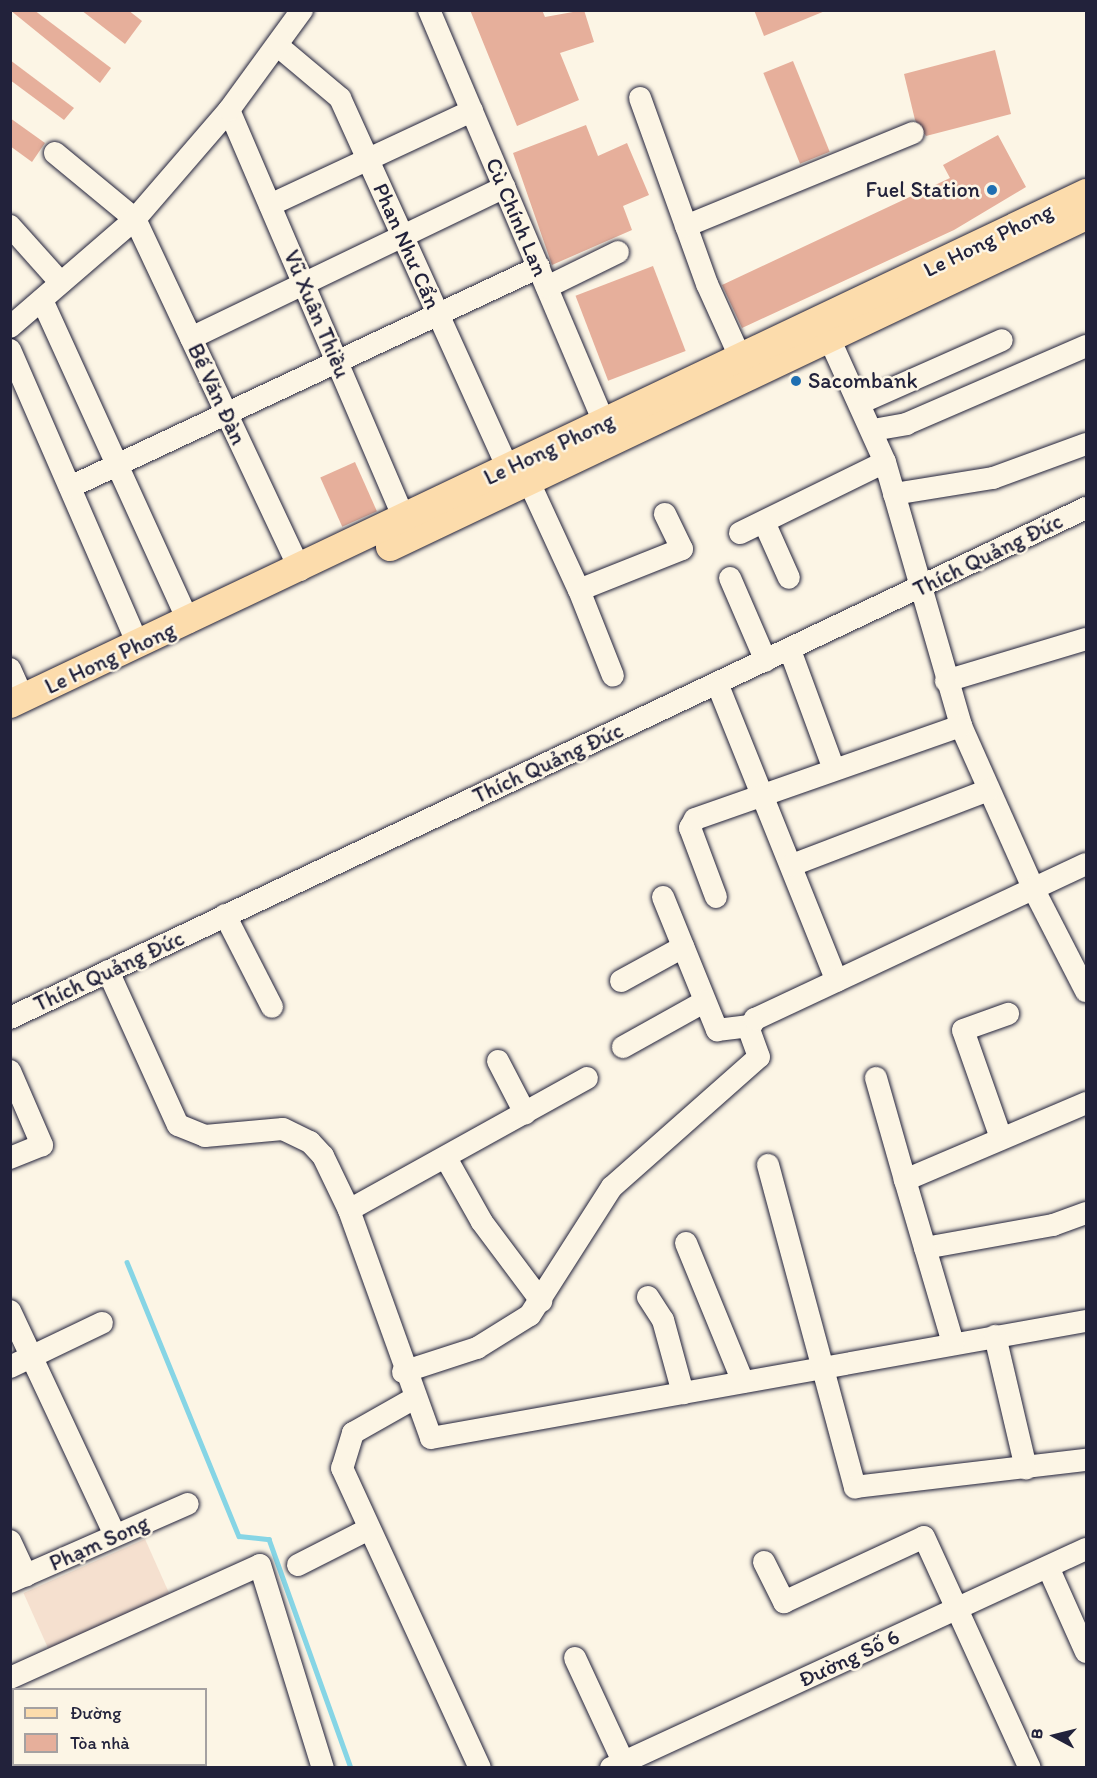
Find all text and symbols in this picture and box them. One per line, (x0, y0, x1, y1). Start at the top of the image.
street label: Cù Chính Lan (480, 154, 554, 280)
place label: Fuel Station (866, 177, 980, 203)
street label: Phan Như Cẩn (367, 179, 447, 313)
marker: Fuel Station (985, 183, 999, 197)
street label: Le Hong Phong (919, 197, 1057, 283)
street label: Vũ Xuân Thiều (278, 246, 356, 382)
street label: Bế Văn Đàn (182, 339, 252, 449)
place label: Sacombank (808, 368, 918, 394)
marker: Sacombank (789, 374, 803, 388)
street label: Le Hong Phong (480, 407, 618, 491)
street label: Thích Quảng Đức (909, 507, 1067, 603)
street label: Le Hong Phong (41, 616, 179, 700)
street label: Thích Quảng Đức (469, 717, 627, 809)
street label: Thích Quảng Đức (30, 925, 188, 1017)
street label: Phạm Song (45, 1509, 153, 1577)
street label: Đường Số 6 (794, 1623, 904, 1693)
legend (12, 1688, 207, 1766)
text: Đường (70, 1702, 121, 1724)
north arrow (1025, 1706, 1085, 1766)
text: B (1027, 1727, 1047, 1740)
text: Tòa nhà (70, 1732, 130, 1754)

